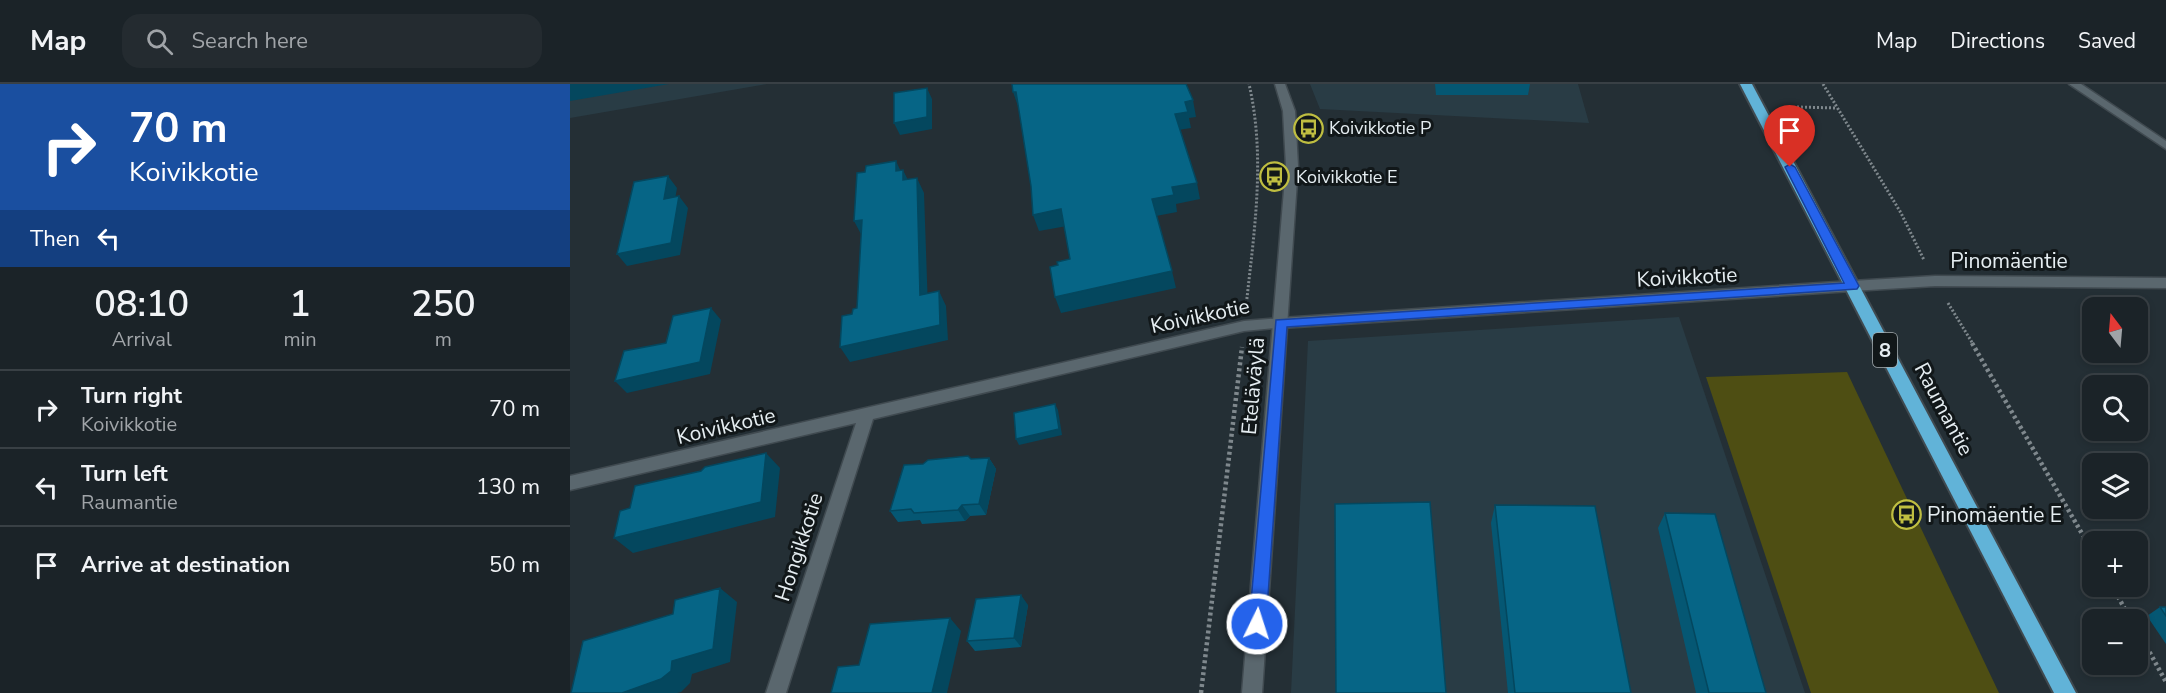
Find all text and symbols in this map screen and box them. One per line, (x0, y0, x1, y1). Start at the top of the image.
search box (122, 14, 542, 68)
text: Map (30, 22, 86, 60)
icon: search (143, 25, 176, 58)
text: Search here (191, 26, 308, 56)
text: Map (1876, 27, 1917, 55)
text: Directions (1950, 27, 2045, 55)
text: Saved (2078, 27, 2136, 55)
text: 70 m (129, 100, 228, 157)
pin (1764, 105, 1815, 167)
icon: right (30, 108, 108, 186)
bus stop icon: Koivikkotie P (1292, 112, 1324, 144)
icon: arrive (1773, 114, 1806, 147)
place label: Koivikkotie P (1329, 116, 1431, 140)
text: Koivikkotie (129, 154, 259, 191)
bus stop icon: Koivikkotie E (1259, 161, 1291, 193)
place label: Koivikkotie E (1296, 165, 1398, 189)
icon: left (92, 222, 125, 255)
text: Then (30, 224, 80, 254)
street label: Pinomäentie (1950, 247, 2068, 275)
street label: Koivikkotie (1636, 260, 1738, 294)
text: 08:10 (94, 280, 189, 329)
text: 1 (289, 280, 311, 329)
text: 250 (411, 280, 476, 329)
street label: Koivikkotie (1148, 292, 1252, 340)
north arrow (2082, 297, 2148, 363)
map controls (2082, 297, 2148, 675)
text: Arrival (112, 326, 172, 353)
text: min (284, 326, 317, 353)
text: m (435, 326, 452, 353)
road number: 8 (1873, 333, 1897, 367)
street label: Eteläväylä (1235, 336, 1271, 436)
street label: Raumantie (1908, 358, 1980, 460)
button: search (2082, 375, 2148, 441)
text: Turn right (81, 381, 182, 411)
icon: right (30, 393, 63, 426)
text: 70 m (489, 394, 540, 424)
street label: Koivikkotie (674, 401, 778, 451)
text: Koivikkotie (81, 411, 177, 438)
button: layers (2082, 453, 2148, 519)
text: Turn left (81, 459, 168, 489)
icon: left (30, 471, 63, 504)
text: 130 m (476, 472, 540, 502)
text: Raumantie (81, 489, 178, 516)
street label: Hongikkotie (768, 489, 830, 605)
bus stop icon: Pinomäentie E (1890, 499, 1922, 531)
place label: Pinomäentie E (1927, 501, 2062, 529)
button: + (2082, 531, 2148, 597)
icon: arrive (30, 549, 63, 582)
text: Arrive at destination (81, 550, 290, 580)
text: 50 m (489, 550, 540, 580)
position arrow (1225, 592, 1289, 656)
button: − (2082, 609, 2148, 675)

